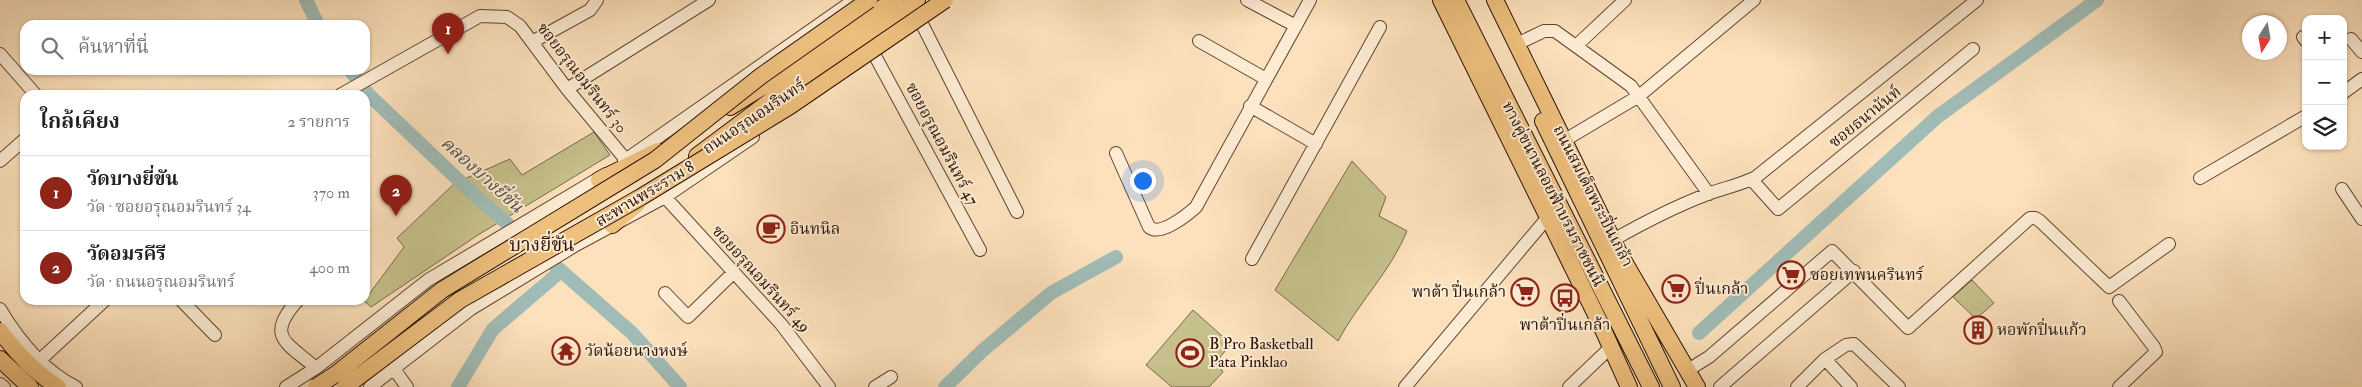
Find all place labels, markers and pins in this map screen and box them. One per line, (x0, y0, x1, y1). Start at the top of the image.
pin: 1 (432, 13, 464, 54)
pin: 2 (380, 175, 412, 216)
cafe icon: อินทนิล (756, 214, 786, 244)
place label: อินทนิล (790, 219, 840, 239)
supermarket icon: ซอยเทพนครินทร์ (1776, 260, 1806, 290)
place label: ซอยเทพนครินทร์ (1810, 265, 1924, 285)
supermarket icon: ปิ่นเกล้า (1661, 274, 1691, 304)
supermarket icon: พาต้า ปื่นเกล้า (1510, 277, 1540, 307)
place label: ปิ่นเกล้า (1694, 277, 1748, 299)
place label: พาต้า ปื่นเกล้า (1412, 280, 1506, 302)
bus stop icon: พาต้าปิ่นเกล้า (1550, 283, 1580, 313)
place label: พาต้าปิ่นเกล้า (1520, 313, 1610, 335)
building icon: หอพักปิ่นแก้ว (1963, 315, 1993, 345)
place label: หอพักปิ่นแก้ว (1997, 318, 2087, 340)
place label: B Pro Basketball Pata Pinklao (1209, 334, 1314, 372)
temple icon: วัดน้อยนางหงษ์ (551, 336, 581, 366)
sports icon: B Pro Basketball Pata Pinklao (1175, 338, 1205, 368)
place label: วัดน้อยนางหงษ์ (585, 341, 688, 361)

